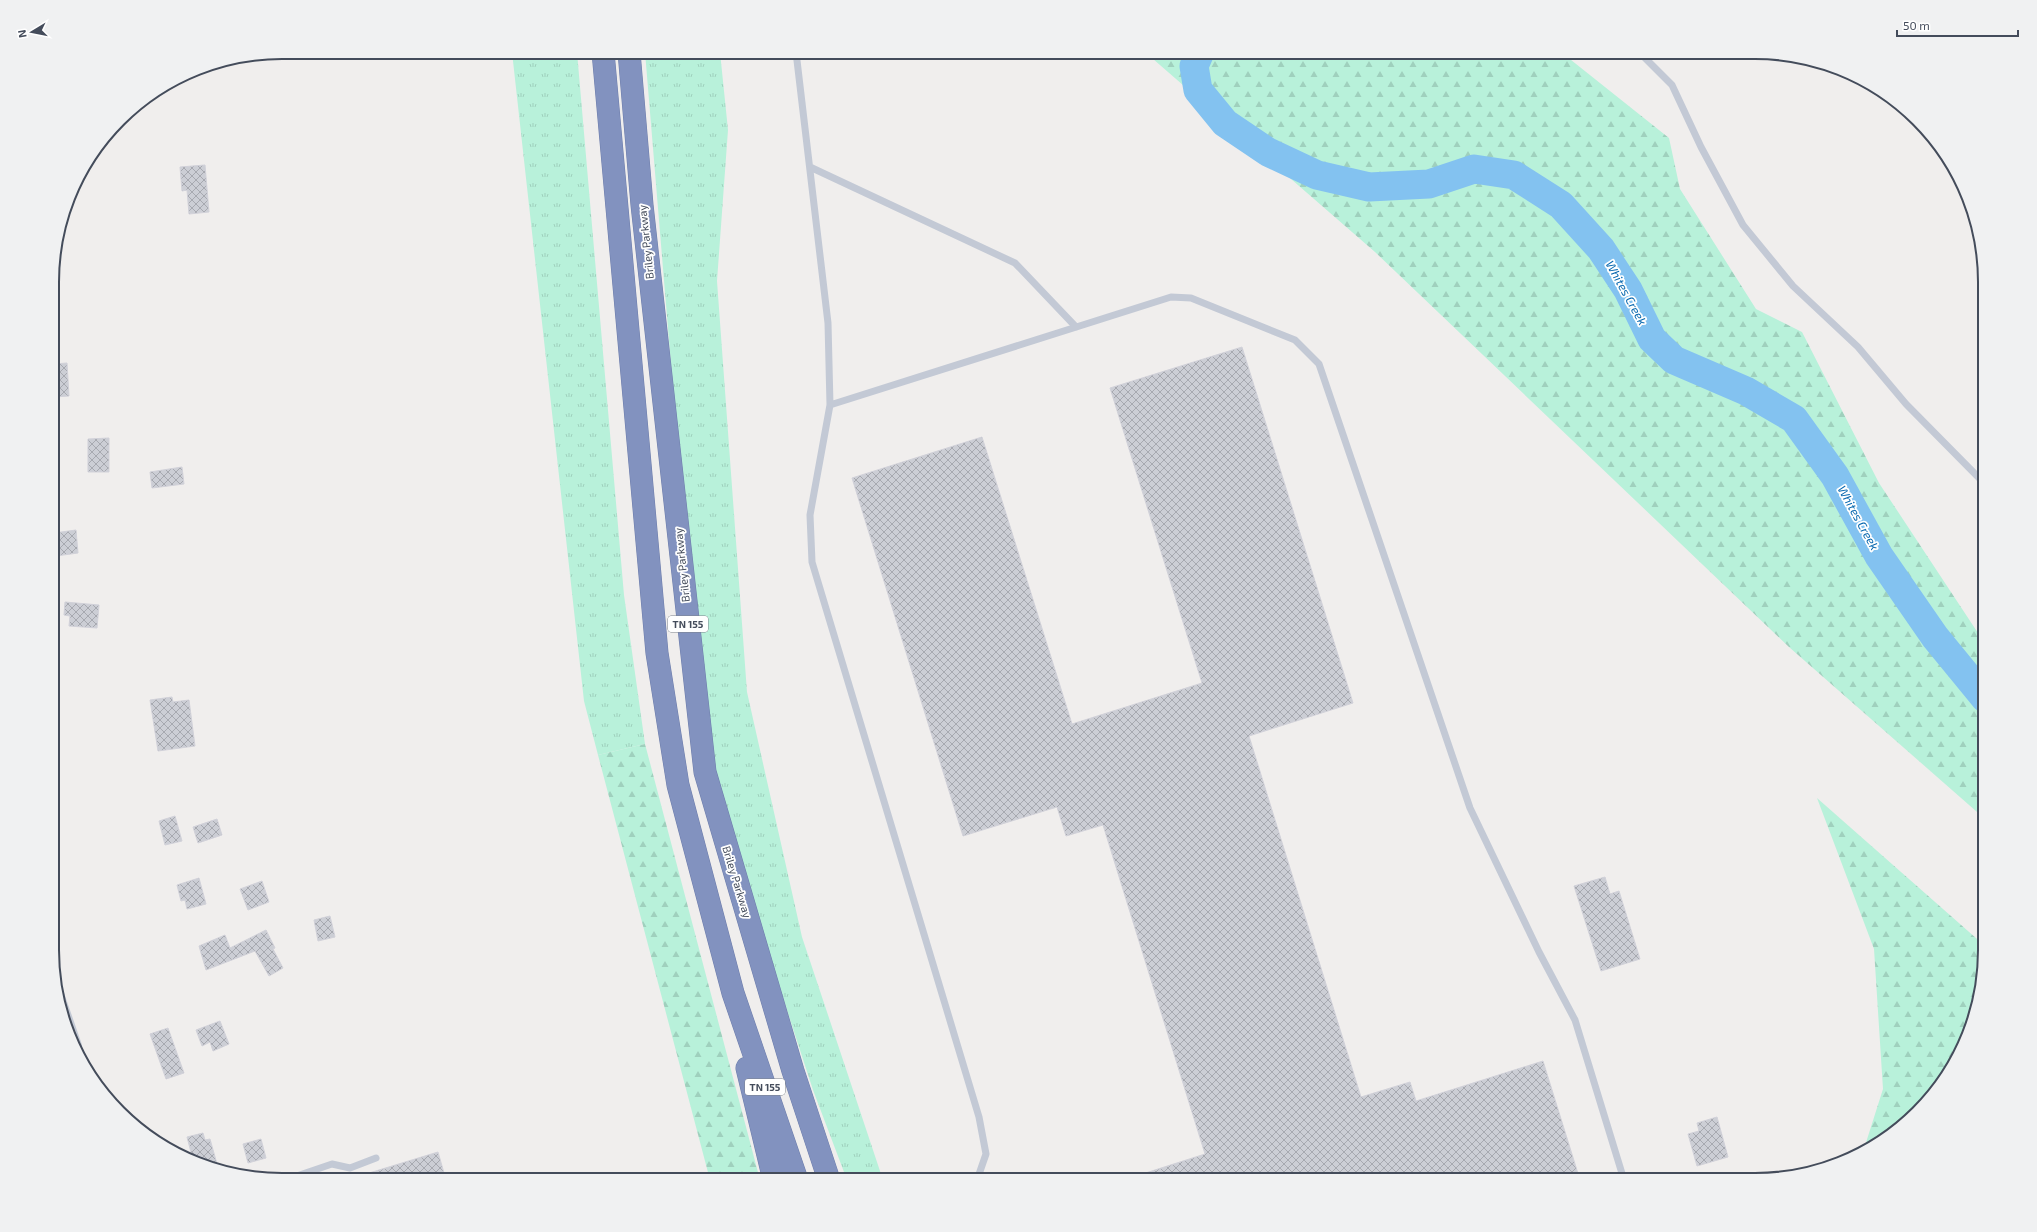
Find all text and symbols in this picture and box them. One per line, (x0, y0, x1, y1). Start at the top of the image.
north arrow (12, 12, 52, 52)
scale bar (1897, 12, 2018, 38)
text: 50 m (1903, 18, 1930, 32)
text: N (15, 29, 29, 39)
street label: Briley Parkway (635, 204, 656, 280)
water label: Whites Creek (1603, 258, 1650, 327)
water label: Whites Creek (1835, 483, 1882, 552)
street label: Briley Parkway (671, 527, 692, 603)
road number: TN 155 (668, 616, 708, 632)
street label: Briley Parkway (720, 844, 755, 920)
road number: TN 155 (745, 1079, 785, 1095)

